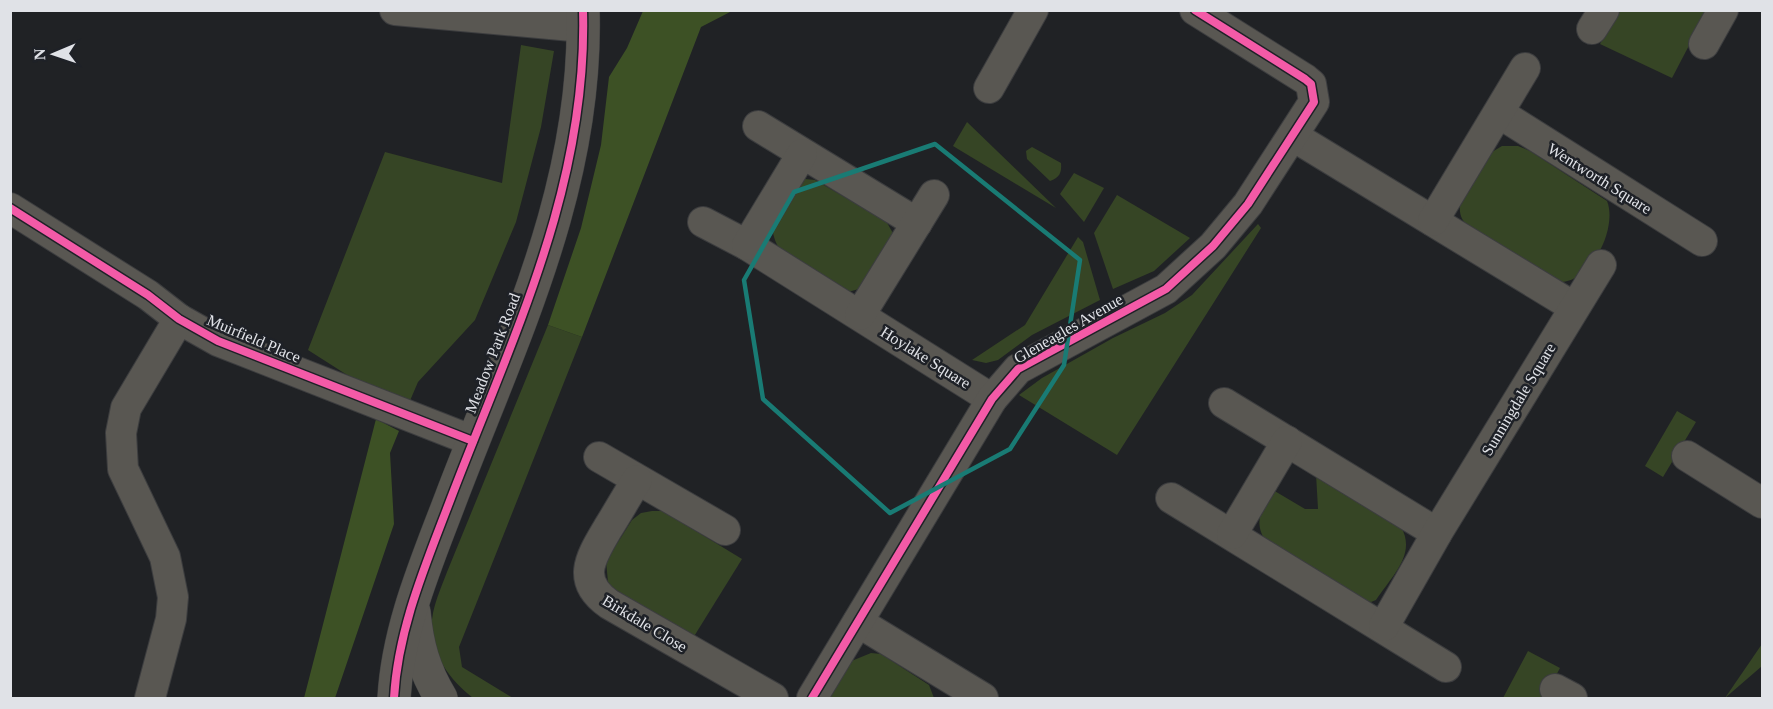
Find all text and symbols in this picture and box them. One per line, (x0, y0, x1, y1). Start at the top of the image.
north arrow (24, 24, 84, 84)
text: N (31, 48, 48, 61)
street label: Wentworth Square (1544, 140, 1655, 218)
street label: Gleneagles Avenue (1011, 290, 1126, 367)
street label: Meadow Park Road (462, 291, 523, 416)
street label: Muirfield Place (204, 311, 303, 366)
street label: Hoylake Square (877, 323, 974, 393)
street label: Sunningdale Square (1478, 340, 1560, 459)
street label: Birkdale Close (599, 592, 690, 655)

